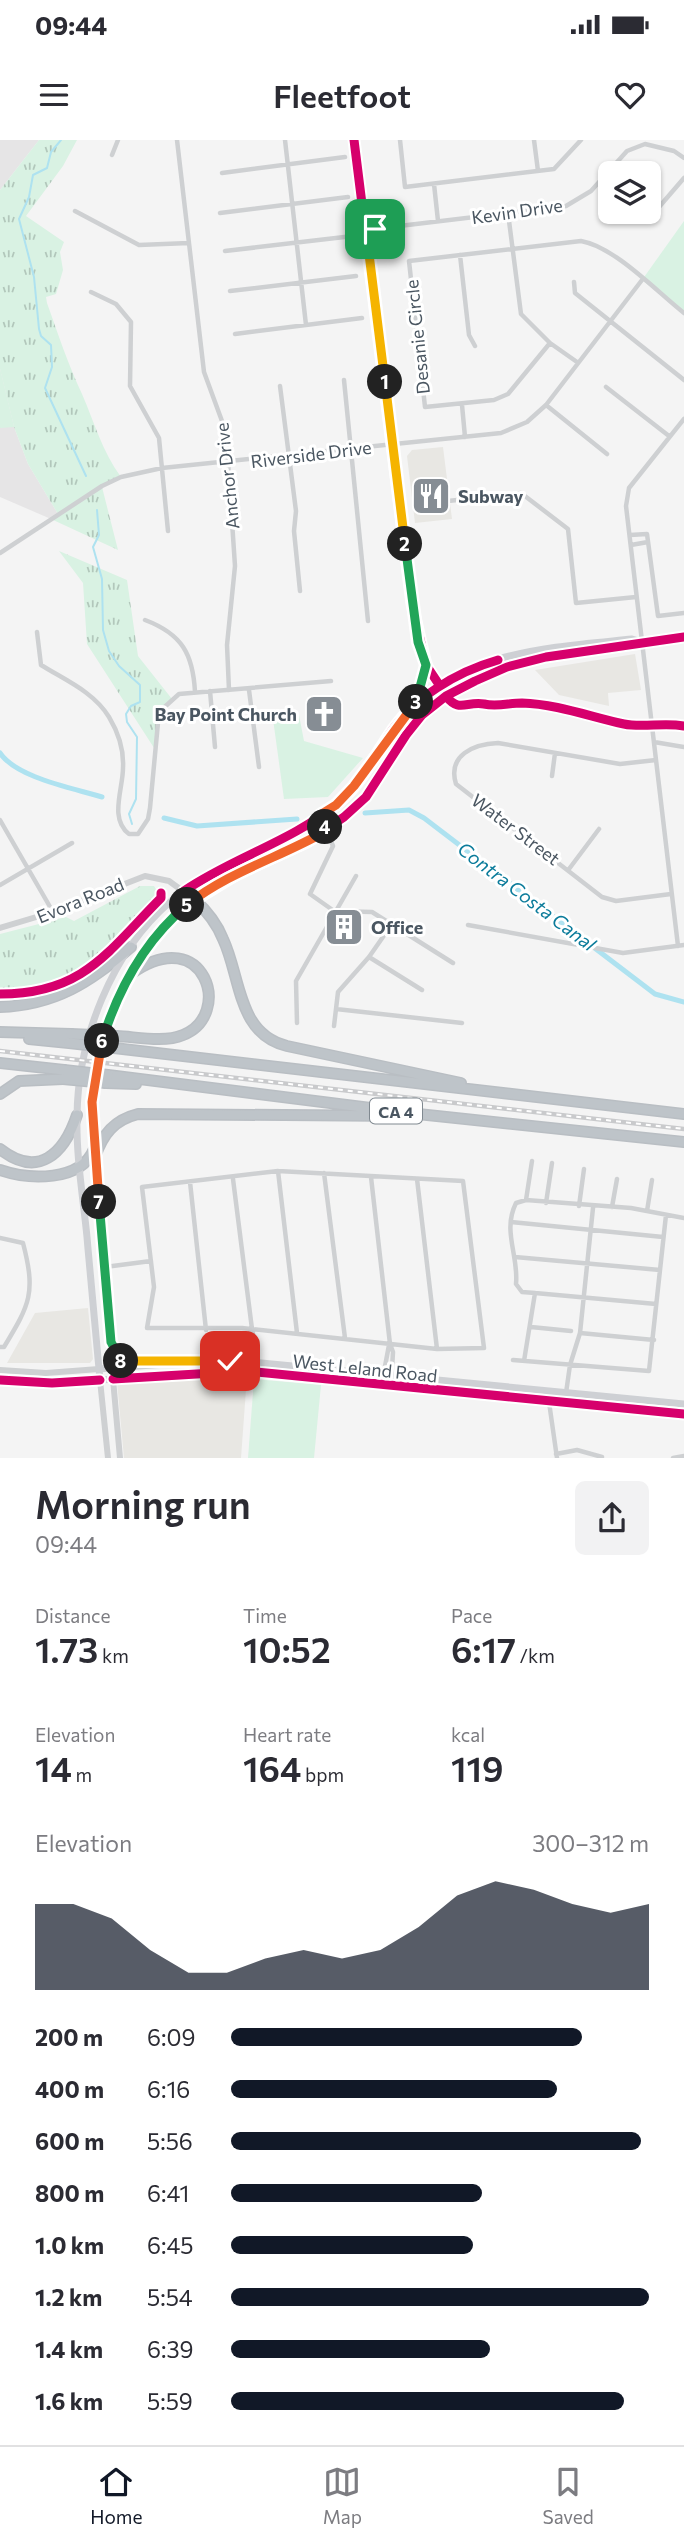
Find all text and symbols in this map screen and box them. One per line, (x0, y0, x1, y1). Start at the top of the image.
text: 09:44 (35, 9, 107, 40)
text: Fleetfoot (273, 75, 411, 115)
icon: menu (35, 76, 73, 114)
icon: heart (611, 76, 649, 114)
map controls (598, 161, 661, 224)
button: layers (598, 161, 661, 224)
street label: Kevin Drive (470, 194, 564, 228)
pin (345, 199, 405, 259)
icon: arrive (356, 210, 394, 248)
street label: Desanie Circle (400, 279, 434, 395)
pin: 1 (368, 364, 402, 400)
text: 1 (380, 370, 389, 393)
street label: Anchor Drive (210, 422, 244, 530)
street label: Riverside Drive (249, 436, 373, 472)
restaurant icon: Subway (410, 475, 452, 517)
place label: Subway (458, 485, 523, 507)
pin: 2 (388, 526, 422, 562)
text: 2 (399, 532, 410, 555)
pin: 3 (398, 684, 434, 720)
text: 3 (410, 690, 421, 713)
church icon: Bay Point Church (303, 693, 345, 735)
place label: Bay Point Church (155, 703, 297, 725)
street label: Water Street (467, 789, 565, 869)
pin: 4 (308, 810, 342, 844)
text: 4 (319, 815, 330, 838)
water label: Contra Costa Canal (453, 837, 601, 956)
street label: Evora Road (33, 873, 127, 927)
pin: 5 (170, 888, 204, 922)
text: 5 (181, 893, 192, 916)
building icon: Office (323, 906, 365, 948)
place label: Office (371, 916, 423, 938)
pin: 6 (84, 1024, 119, 1058)
text: 6 (96, 1029, 107, 1052)
road number: CA 4 (370, 1099, 422, 1124)
pin: 7 (82, 1184, 116, 1220)
text: 7 (93, 1190, 104, 1213)
pin (200, 1331, 260, 1391)
icon: check (211, 1342, 249, 1380)
pin: 8 (104, 1344, 138, 1378)
text: 8 (115, 1349, 126, 1372)
street label: West Leland Road (291, 1349, 439, 1387)
text: Morning run (35, 1480, 251, 1527)
button: share (575, 1481, 649, 1555)
text: 09:44 (35, 1530, 97, 1558)
text: Distance (35, 1604, 111, 1627)
text: Time (243, 1604, 287, 1627)
text: Pace (451, 1604, 492, 1627)
text: 1.73 (35, 1627, 98, 1670)
text: 10:52 (243, 1627, 331, 1670)
text: 6:17 (451, 1627, 516, 1670)
text: km (98, 1644, 129, 1667)
text: /km (516, 1644, 555, 1667)
text: Elevation (35, 1723, 115, 1746)
text: Heart rate (243, 1723, 331, 1746)
text: kcal (451, 1723, 485, 1746)
text: 14 (35, 1746, 72, 1789)
text: 164 (243, 1746, 301, 1789)
text: 119 (451, 1746, 504, 1789)
text: m (72, 1763, 92, 1786)
text: bpm (301, 1763, 344, 1786)
text: Elevation (35, 1829, 132, 1857)
text: 300–312 m (532, 1829, 649, 1857)
text: 200 m (35, 2023, 103, 2051)
text: 6:09 (147, 2023, 195, 2051)
text: 400 m (35, 2075, 104, 2103)
text: 6:16 (147, 2075, 190, 2103)
text: 600 m (35, 2127, 104, 2155)
text: 5:56 (147, 2127, 193, 2155)
text: 800 m (35, 2179, 104, 2207)
text: 6:41 (147, 2179, 189, 2207)
text: 1.0 km (35, 2231, 104, 2259)
text: 6:45 (147, 2231, 193, 2259)
text: 1.2 km (35, 2283, 102, 2311)
text: 5:54 (147, 2283, 193, 2311)
text: 1.4 km (35, 2335, 103, 2363)
text: 6:39 (147, 2335, 193, 2363)
text: 1.6 km (35, 2387, 103, 2415)
text: 5:59 (147, 2387, 193, 2415)
tab: Home (90, 2463, 142, 2528)
tab: Map (323, 2463, 362, 2528)
tab: Saved (542, 2463, 594, 2528)

